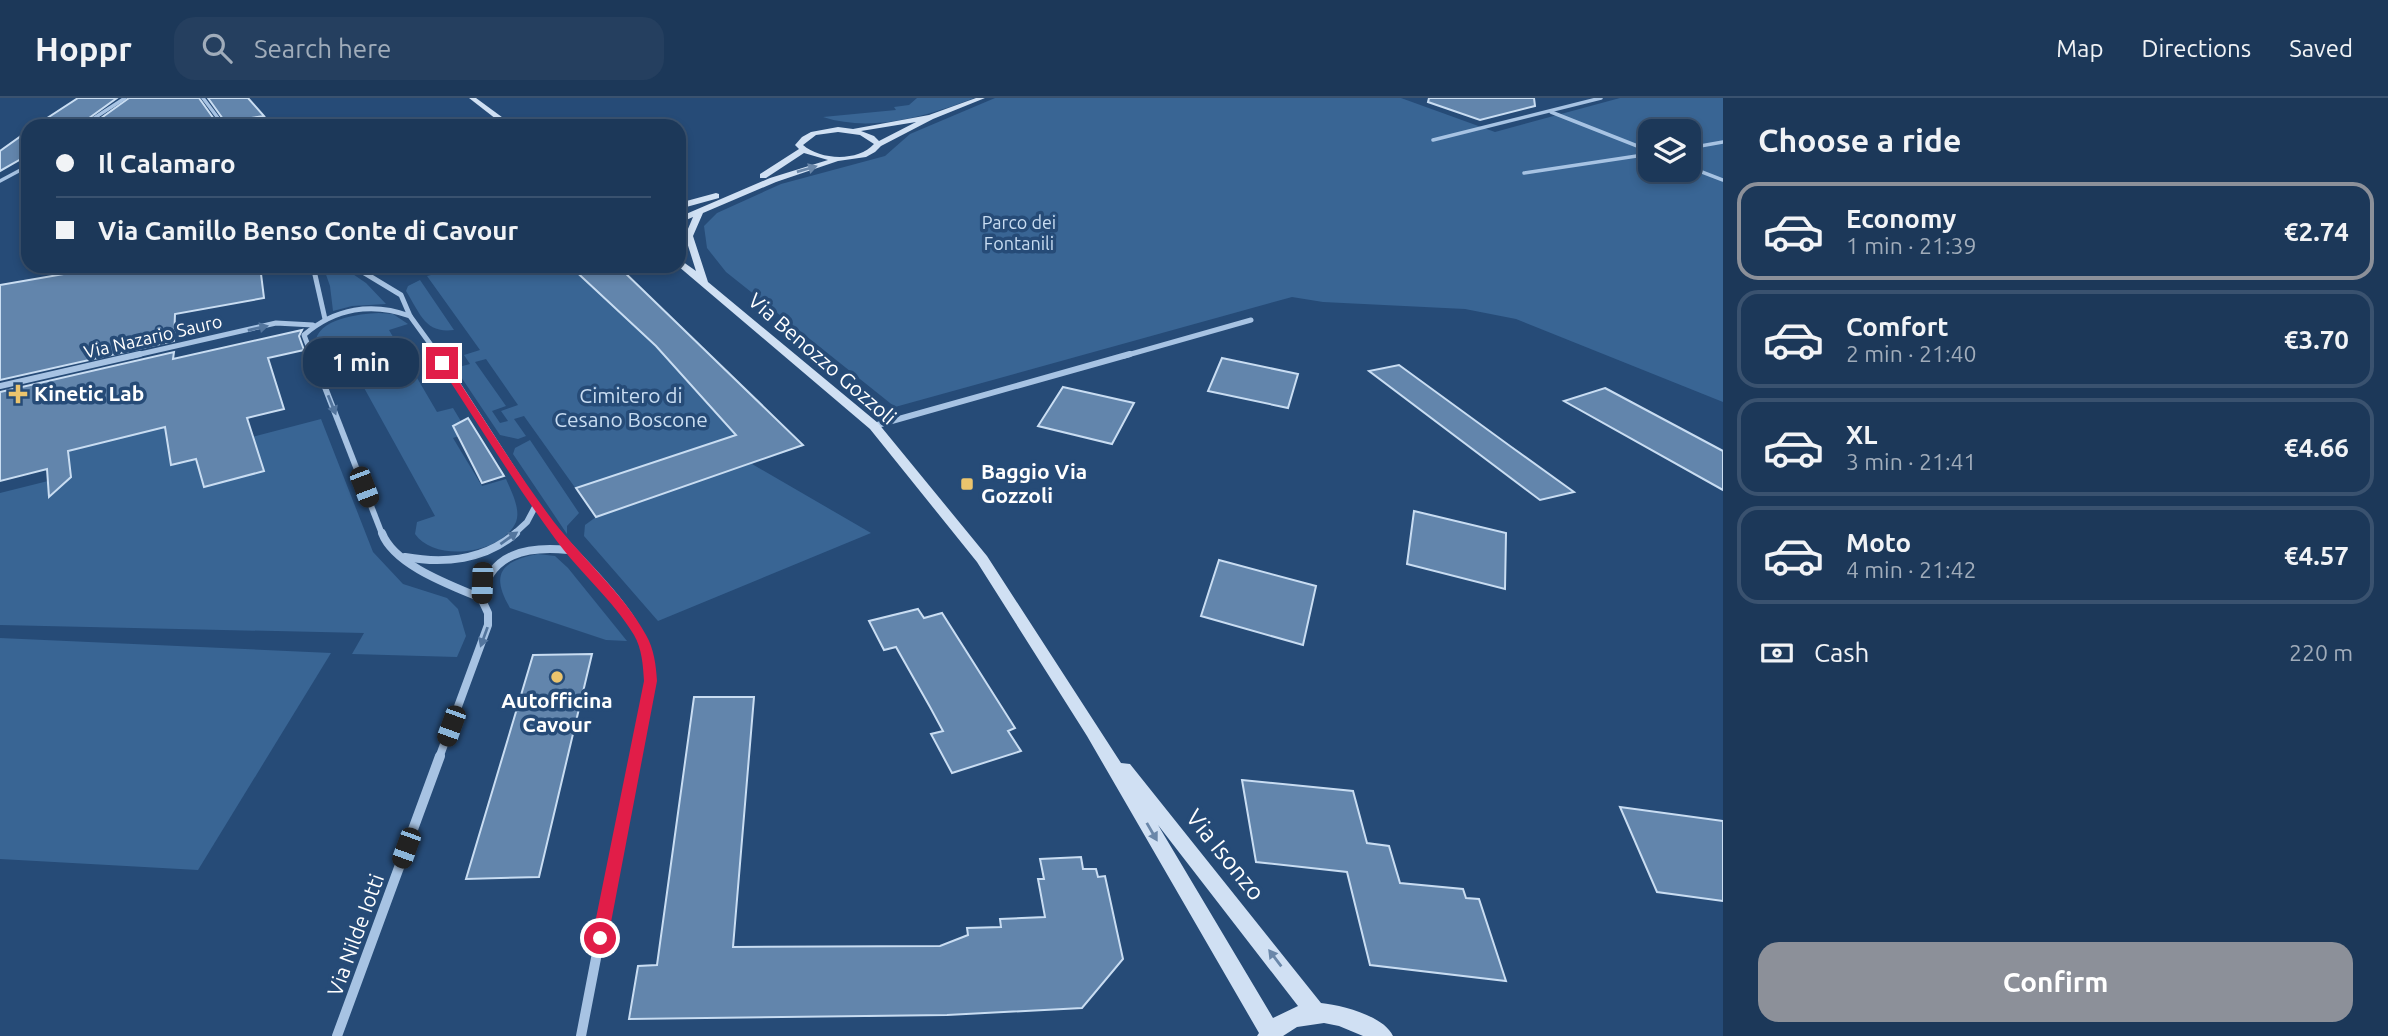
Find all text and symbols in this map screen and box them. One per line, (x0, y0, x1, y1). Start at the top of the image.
search box (174, 17, 664, 80)
icon: search (198, 29, 236, 67)
text: Hoppr (35, 30, 132, 67)
text: Search here (254, 34, 391, 63)
text: Map (2056, 35, 2103, 62)
text: Directions (2141, 35, 2251, 62)
text: Saved (2289, 35, 2353, 62)
map controls (1638, 119, 1701, 182)
button: layers (1638, 119, 1701, 182)
text: Choose a ride (1758, 122, 1961, 158)
text: Il Calamaro (98, 149, 236, 178)
one-way arrow (797, 164, 818, 174)
icon: car (1762, 200, 1825, 263)
text: Economy (1846, 204, 1956, 233)
park label: Parco dei Fontanili (982, 212, 1056, 253)
text: Via Camillo Benso Conte di Cavour (98, 216, 518, 245)
text: €2.74 (2284, 217, 2349, 246)
text: 1 min · 21:39 (1846, 233, 1977, 258)
street label: Via Benozzo Gozzoli (744, 288, 901, 429)
icon: car (1762, 308, 1825, 371)
street label: Via Nazario Sauro (82, 310, 224, 362)
text: Comfort (1846, 312, 1949, 341)
one-way arrow (247, 322, 269, 333)
text: €3.70 (2284, 325, 2349, 354)
callout: 1 min (302, 338, 418, 388)
text: 2 min · 21:40 (1846, 341, 1977, 366)
route end (426, 347, 458, 379)
text: 1 min (332, 350, 390, 375)
place label: Kinetic Lab (34, 381, 144, 405)
park label: Cimitero di Cesano Boscone (554, 383, 708, 431)
marker: Kinetic Lab (8, 384, 28, 404)
one-way arrow (326, 395, 337, 416)
icon: car (1762, 416, 1825, 479)
text: XL (1846, 420, 1877, 449)
text: €4.66 (2284, 433, 2349, 462)
text: 3 min · 21:41 (1846, 449, 1977, 474)
place label: Baggio Via Gozzoli (981, 459, 1087, 507)
car (347, 464, 382, 510)
marker: Baggio Via Gozzoli (959, 476, 975, 492)
icon: car (1762, 524, 1825, 587)
text: Moto (1846, 528, 1911, 557)
one-way arrow (500, 531, 518, 545)
text: €4.57 (2284, 541, 2349, 570)
text: 4 min · 21:42 (1846, 557, 1977, 582)
car (471, 562, 494, 604)
one-way arrow (478, 627, 489, 648)
icon: cash (1758, 634, 1796, 672)
text: Cash (1814, 638, 1869, 667)
text: 220 m (2289, 640, 2353, 665)
marker: Autofficina Cavour (549, 669, 565, 685)
place label: Autofficina Cavour (501, 688, 613, 736)
car (434, 703, 469, 749)
street label: Via Isonzo (1181, 804, 1270, 905)
one-way arrow (1146, 822, 1158, 841)
car (389, 825, 424, 871)
street label: Via Nilde Iotti (322, 870, 388, 999)
route start (584, 922, 616, 954)
button: Confirm (1758, 942, 2353, 1022)
one-way arrow (1267, 950, 1282, 968)

